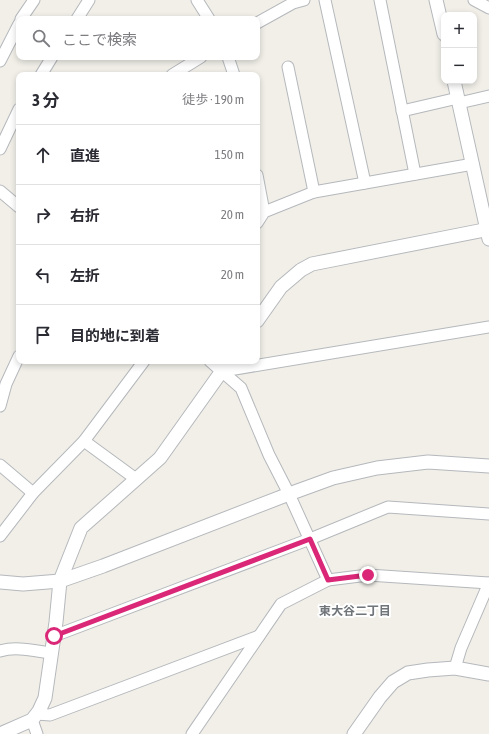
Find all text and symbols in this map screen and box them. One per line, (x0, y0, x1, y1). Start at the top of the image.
map controls (441, 12, 477, 84)
button: + (441, 12, 477, 48)
search box (16, 16, 260, 60)
icon: search (30, 27, 52, 49)
text: ここで検索 (62, 31, 137, 48)
button: − (441, 48, 477, 84)
text: 3 分 (32, 90, 59, 110)
text: 徒歩 · 190 m (182, 92, 244, 107)
icon: ahead (32, 144, 54, 166)
text: 直進 (70, 147, 100, 164)
text: 150 m (215, 147, 244, 162)
icon: right (32, 204, 54, 226)
text: 右折 (70, 207, 100, 224)
text: 20 m (221, 207, 244, 222)
icon: left (32, 264, 54, 286)
text: 左折 (70, 267, 100, 284)
text: 20 m (221, 267, 244, 282)
icon: arrive (32, 324, 54, 346)
text: 目的地に到着 (70, 327, 160, 344)
route end (359, 566, 377, 584)
district label: 東大谷二丁目 (319, 604, 391, 618)
route start (45, 627, 63, 645)

